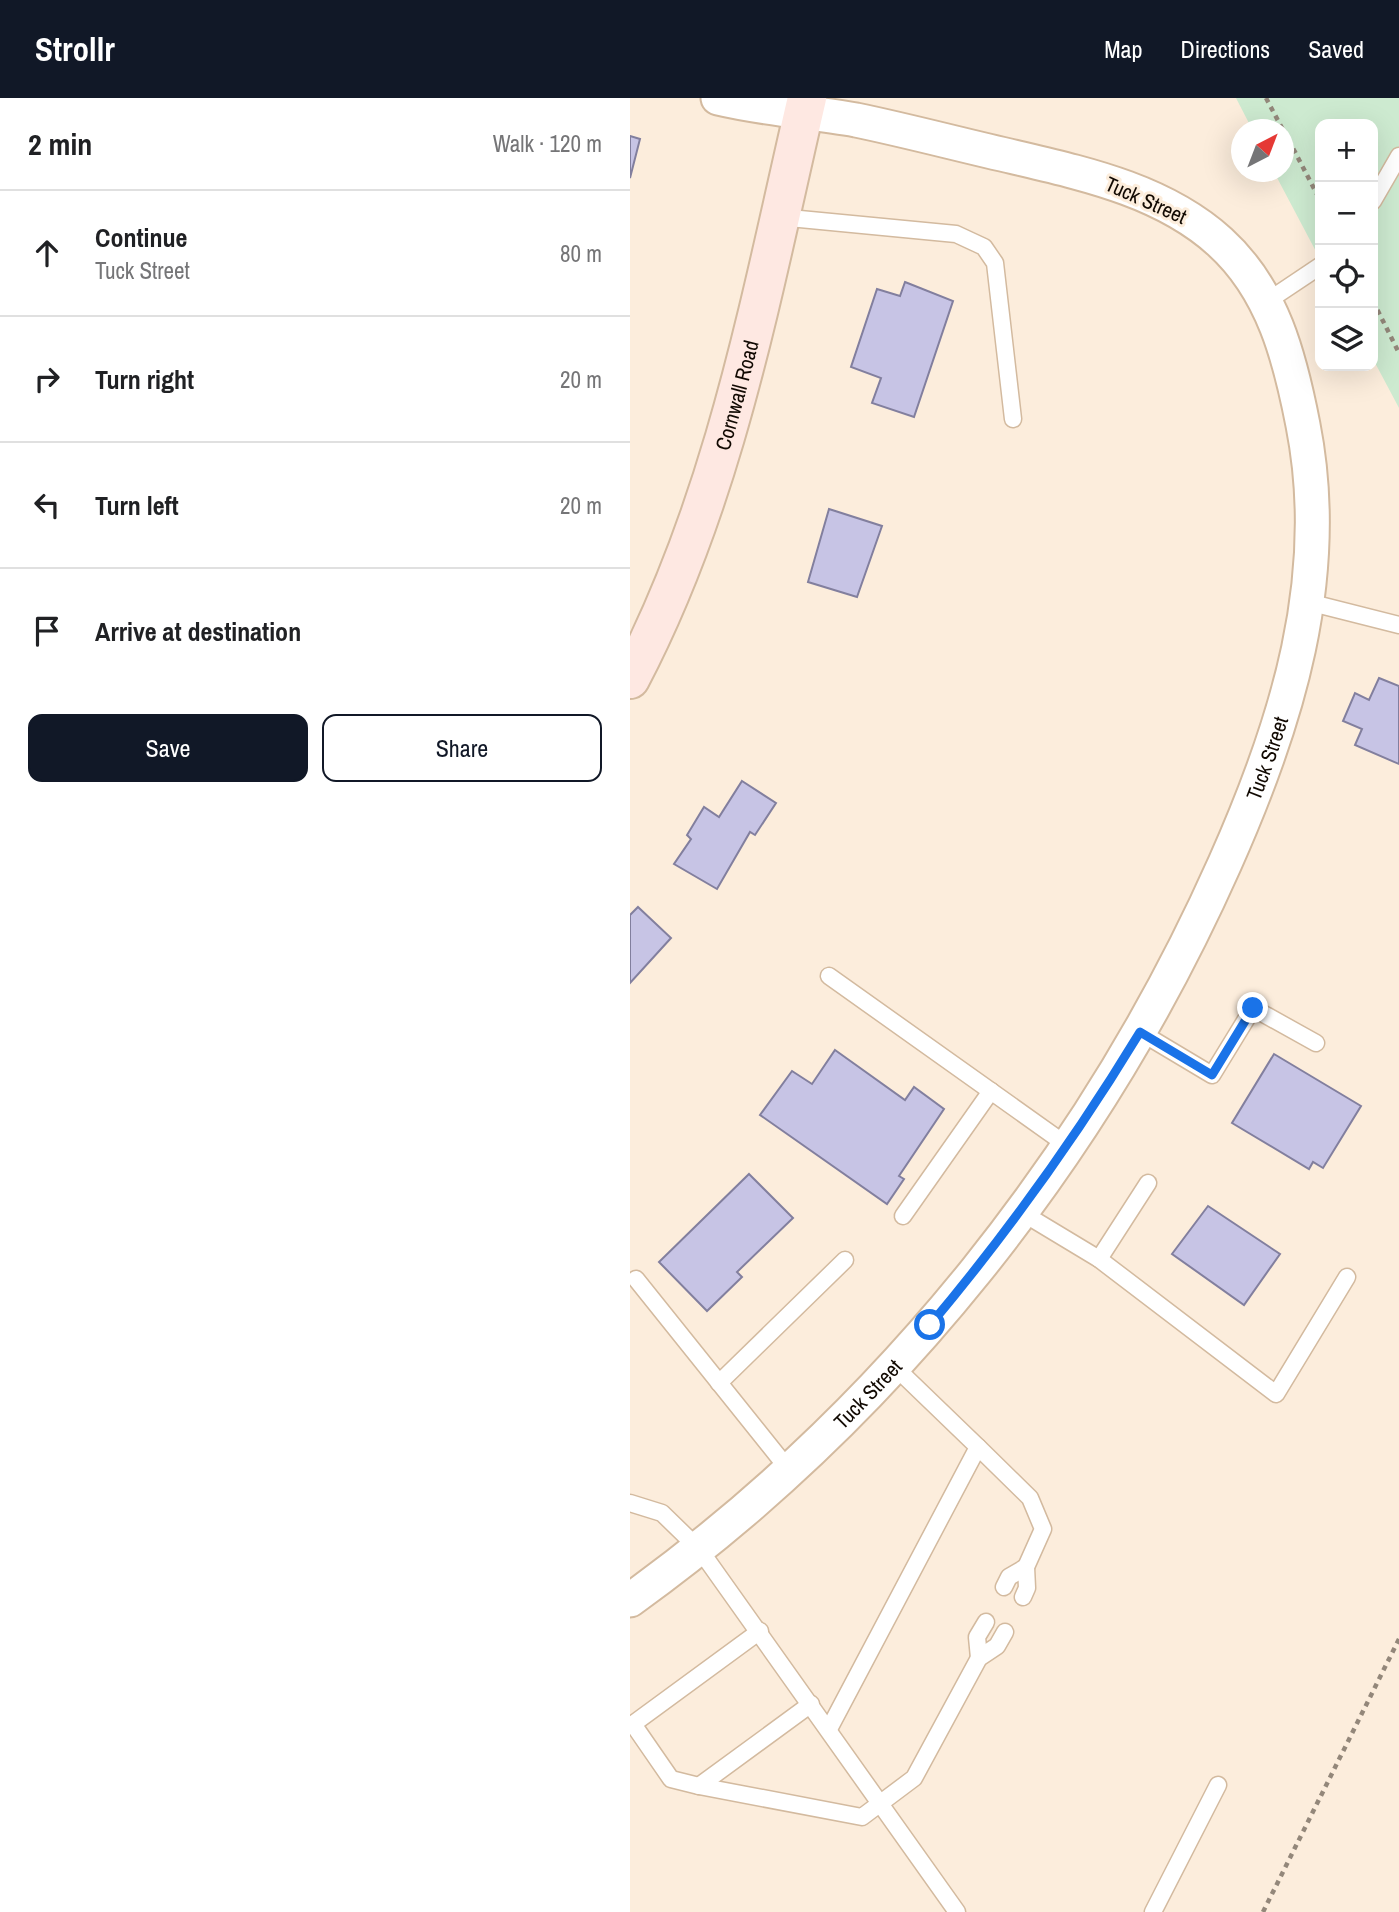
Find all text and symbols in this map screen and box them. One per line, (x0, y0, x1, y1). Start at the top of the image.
text: Strollr (35, 27, 115, 71)
text: Map (1104, 33, 1142, 65)
text: Directions (1180, 33, 1270, 65)
text: Saved (1308, 33, 1364, 65)
north arrow (1231, 119, 1294, 182)
map controls (1315, 119, 1378, 371)
button: + (1315, 119, 1378, 182)
text: 2 min (28, 124, 92, 164)
text: Walk · 120 m (493, 128, 602, 159)
street label: Tuck Street (1101, 169, 1192, 231)
button: − (1315, 182, 1378, 245)
text: Continue (95, 220, 187, 255)
icon: ahead (28, 234, 66, 272)
text: 80 m (560, 238, 602, 269)
button: locate (1315, 245, 1378, 308)
text: Tuck Street (95, 255, 190, 286)
button: layers (1315, 308, 1378, 371)
street label: Cornwall Road (707, 337, 765, 453)
icon: right (28, 360, 66, 398)
text: Turn right (95, 362, 194, 397)
text: 20 m (560, 364, 602, 395)
icon: left (28, 486, 66, 524)
text: Turn left (95, 488, 179, 523)
text: 20 m (560, 490, 602, 521)
icon: arrive (28, 612, 66, 650)
text: Arrive at destination (95, 614, 301, 649)
street label: Tuck Street (1239, 713, 1295, 804)
button: Save (28, 714, 308, 782)
button: Share (322, 714, 602, 782)
route end (1237, 992, 1268, 1023)
route start (914, 1309, 945, 1340)
street label: Tuck Street (827, 1352, 908, 1435)

